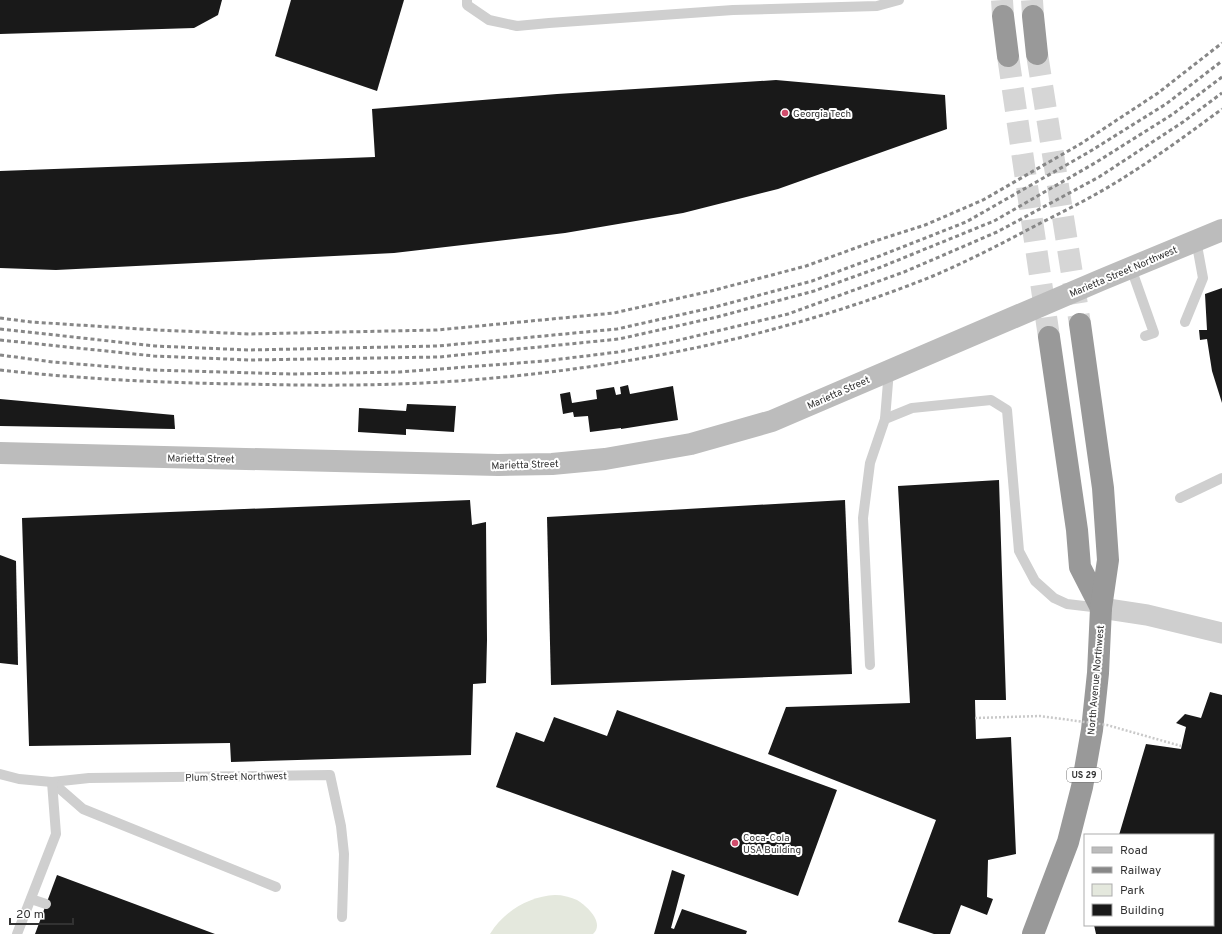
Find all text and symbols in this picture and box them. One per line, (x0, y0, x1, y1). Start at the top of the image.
marker: Georgia Tech (780, 108, 790, 118)
place label: Georgia Tech (793, 108, 851, 121)
street label: Marietta Street Northwest (1068, 244, 1180, 301)
street label: Marietta Street (805, 374, 872, 413)
street label: Marietta Street (167, 452, 235, 467)
street label: Marietta Street (491, 458, 559, 473)
street label: North Avenue Northwest (1085, 625, 1108, 736)
road number: US 29 (1067, 768, 1101, 782)
street label: Plum Street Northwest (185, 770, 287, 785)
place label: Coca-Cola USA Building (743, 832, 801, 857)
legend (1084, 834, 1214, 926)
marker: Coca-Cola USA Building (730, 838, 740, 848)
text: Road (1120, 843, 1148, 859)
text: Railway (1120, 863, 1161, 879)
text: Park (1120, 883, 1145, 899)
scale bar (10, 900, 73, 926)
text: Building (1120, 903, 1164, 919)
text: 20 m (16, 907, 44, 923)

